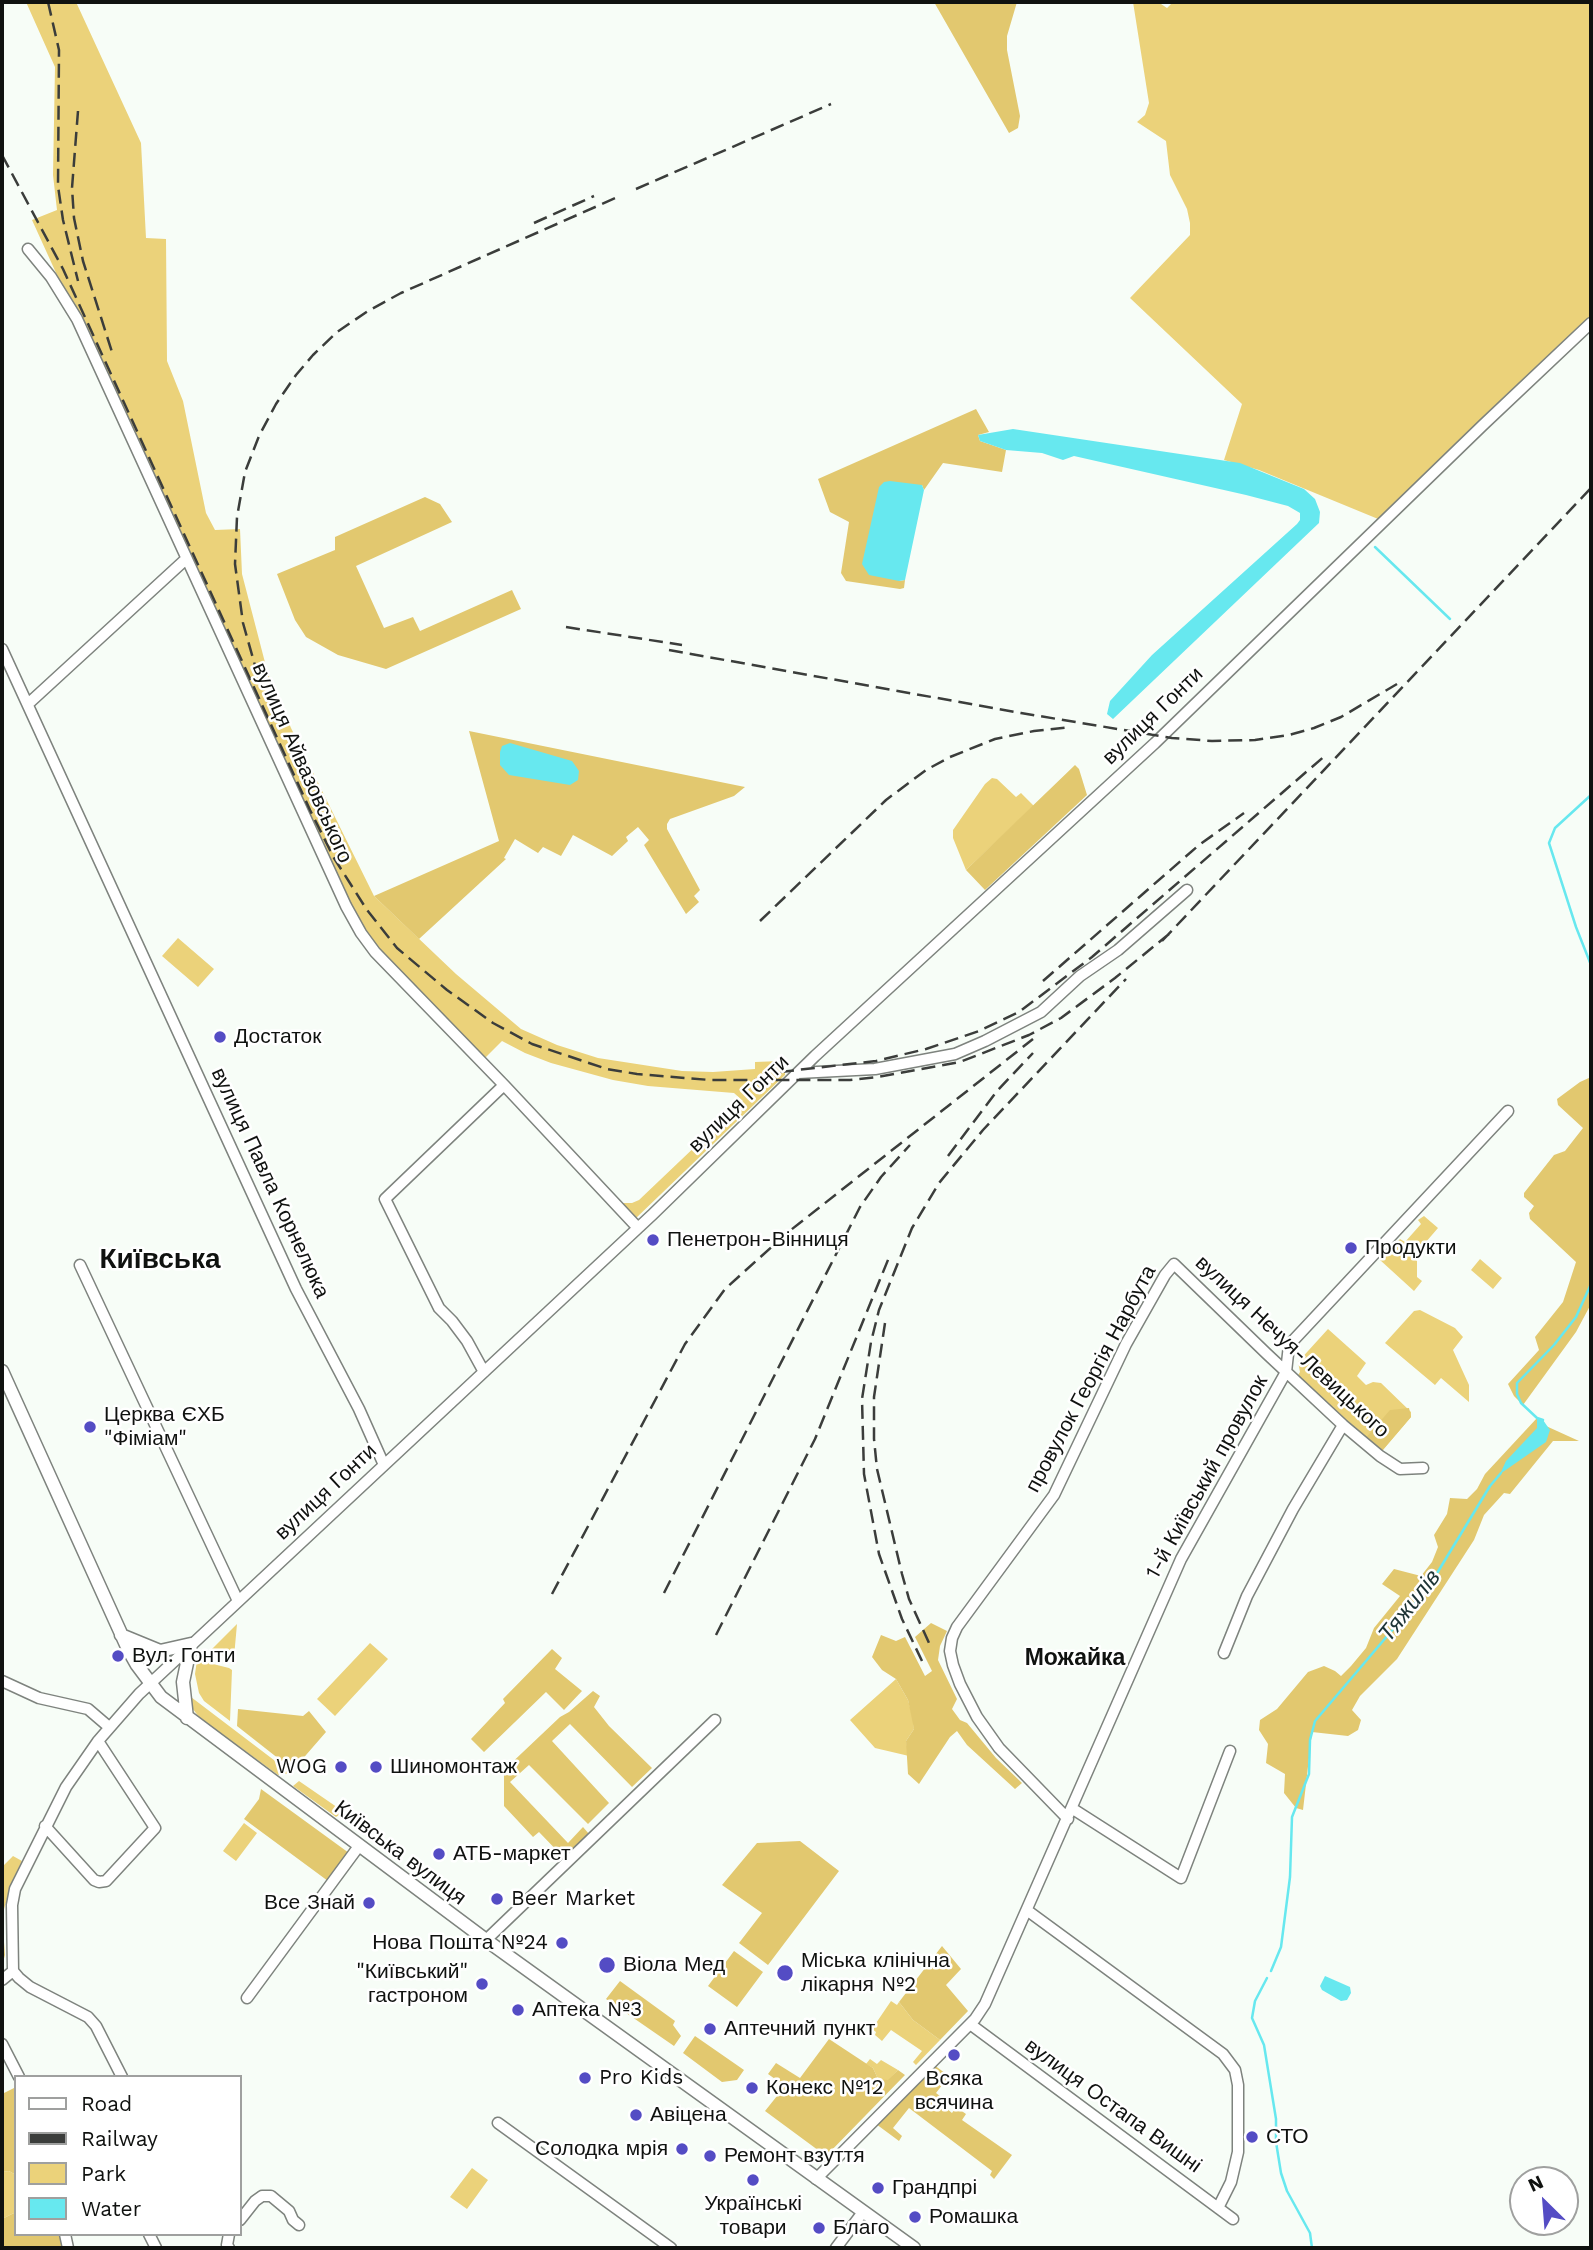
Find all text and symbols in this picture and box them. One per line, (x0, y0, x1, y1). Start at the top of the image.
street label: вулиця Айвазовського (246, 659, 358, 867)
street label: вулиця Гонти (1098, 662, 1208, 770)
place label: Достаток (234, 1024, 321, 1050)
marker: Достаток (212, 1029, 228, 1045)
street label: вулиця Гонти (684, 1050, 794, 1158)
street label: вулиця Павла Корнелюка (205, 1064, 335, 1302)
place label: Пенетрон-Вінниця (667, 1227, 849, 1253)
marker: Пенетрон-Вінниця (645, 1232, 661, 1248)
place label: Продукти (1365, 1235, 1457, 1261)
marker: Продукти (1343, 1240, 1359, 1256)
district label: Київська (99, 1243, 221, 1277)
street label: вулиця Нечуя-Левицького (1190, 1250, 1394, 1444)
street label: провулок Георгія Нарбута (1020, 1261, 1162, 1497)
street label: 1-й Київський провулок (1141, 1371, 1273, 1583)
place label: Церква ЄХБ "Фіміам" (104, 1402, 225, 1452)
marker: Церква ЄХБ "Фіміам" (82, 1419, 98, 1435)
street label: вулиця Гонти (270, 1438, 382, 1546)
water label: Тяжилів (1373, 1564, 1447, 1648)
place label: Вул. Гонти (132, 1643, 235, 1669)
district label: Можайка (1025, 1644, 1125, 1672)
marker: Вул. Гонти (110, 1648, 126, 1664)
place label: WOG (276, 1754, 327, 1780)
place label: Шиномонтаж (390, 1754, 517, 1780)
marker: WOG (333, 1759, 349, 1775)
marker: Шиномонтаж (368, 1759, 384, 1775)
street label: Київська вулиця (329, 1795, 471, 1911)
place label: АТБ-маркет (453, 1841, 571, 1867)
marker: АТБ-маркет (431, 1846, 447, 1862)
place label: Beer Market (511, 1886, 635, 1912)
place label: Все Знай (264, 1890, 355, 1916)
marker: Beer Market (489, 1891, 505, 1907)
marker: Все Знай (361, 1895, 377, 1911)
place label: Нова Пошта №24 (372, 1930, 548, 1956)
marker: Нова Пошта №24 (554, 1935, 570, 1951)
place label: Міська клінічна лікарня №2 (801, 1948, 950, 1998)
place label: Віола Мед (623, 1952, 725, 1978)
marker: Віола Мед (597, 1955, 617, 1975)
place label: "Київський" гастроном (356, 1959, 468, 2009)
marker: Міська клінічна лікарня №2 (775, 1963, 795, 1983)
marker: "Київський" гастроном (474, 1976, 490, 1992)
place label: Аптека №3 (532, 1997, 642, 2023)
marker: Аптека №3 (510, 2002, 526, 2018)
place label: Аптечний пункт (724, 2016, 875, 2042)
marker: Аптечний пункт (702, 2021, 718, 2037)
street label: вулиця Остапа Вишні (1020, 2033, 1206, 2179)
marker: Всяка всячина (946, 2047, 962, 2063)
place label: Pro Kids (599, 2065, 683, 2091)
place label: Всяка всячина (915, 2066, 993, 2116)
marker: Pro Kids (577, 2070, 593, 2086)
legend (14, 2075, 242, 2236)
place label: Конекс №12 (766, 2075, 884, 2101)
marker: Конекс №12 (744, 2080, 760, 2096)
text: Road (81, 2091, 132, 2116)
place label: Авіцена (650, 2102, 727, 2128)
marker: Авіцена (628, 2107, 644, 2123)
place label: СТО (1266, 2124, 1309, 2150)
text: Railway (81, 2126, 158, 2151)
marker: СТО (1244, 2129, 1260, 2145)
place label: Солодка мрія (535, 2136, 668, 2162)
marker: Солодка мрія (674, 2141, 690, 2157)
place label: Ремонт взуття (724, 2143, 865, 2169)
marker: Ремонт взуття (702, 2148, 718, 2164)
text: Park (81, 2161, 126, 2186)
north arrow (1509, 2166, 1579, 2236)
text: N (1525, 2170, 1547, 2197)
marker: Українські товари (745, 2172, 761, 2188)
place label: Грандпрі (892, 2175, 977, 2201)
marker: Грандпрі (870, 2180, 886, 2196)
place label: Українські товари (704, 2191, 802, 2241)
text: Water (81, 2196, 141, 2221)
place label: Ромашка (929, 2204, 1018, 2230)
marker: Ромашка (907, 2209, 923, 2225)
place label: Благо (833, 2215, 889, 2241)
marker: Благо (811, 2220, 827, 2236)

